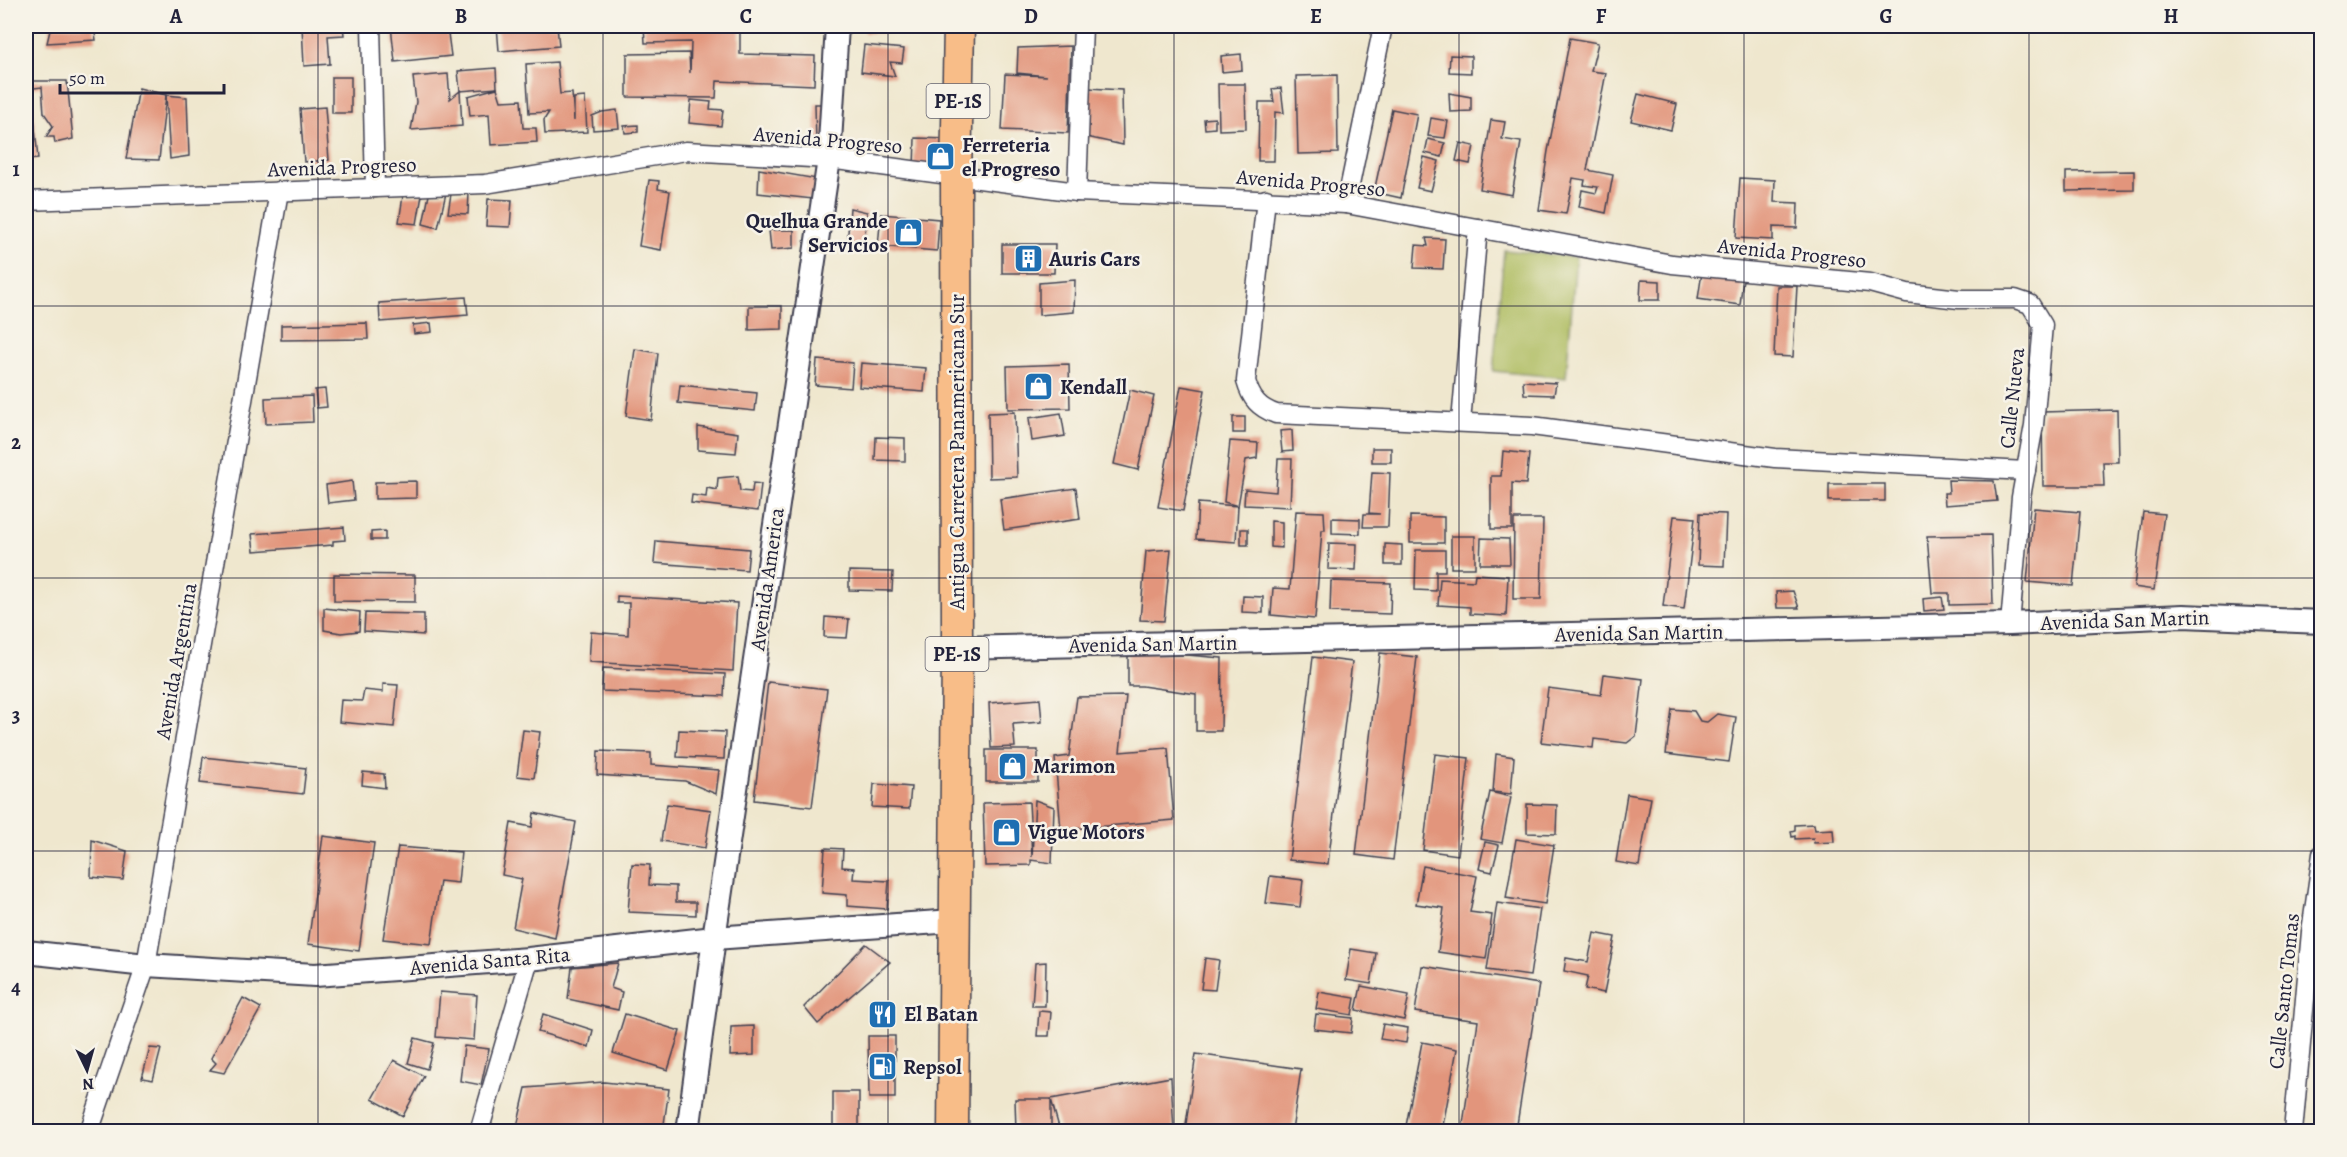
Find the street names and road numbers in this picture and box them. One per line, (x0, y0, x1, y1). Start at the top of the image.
road number: PE-1S (926, 84, 990, 118)
street label: Avenida Progreso (751, 119, 904, 160)
street label: Avenida Progreso (266, 150, 417, 184)
street label: Avenida Progreso (1234, 162, 1387, 203)
street label: Avenida Progreso (1715, 231, 1868, 275)
street label: Antigua Carretera Panamericana Sur (943, 294, 971, 611)
street label: Calle Nueva (1993, 346, 2031, 450)
street label: Avenida America (743, 506, 791, 653)
street label: Avenida Argentina (148, 580, 204, 742)
street label: Avenida San Martin (2039, 603, 2210, 637)
street label: Avenida San Martin (1553, 618, 1724, 648)
street label: Avenida San Martin (1067, 629, 1238, 659)
road number: PE-1S (926, 637, 988, 671)
street label: Calle Santo Tomas (2262, 912, 2306, 1070)
street label: Avenida Santa Rita (408, 940, 572, 982)

